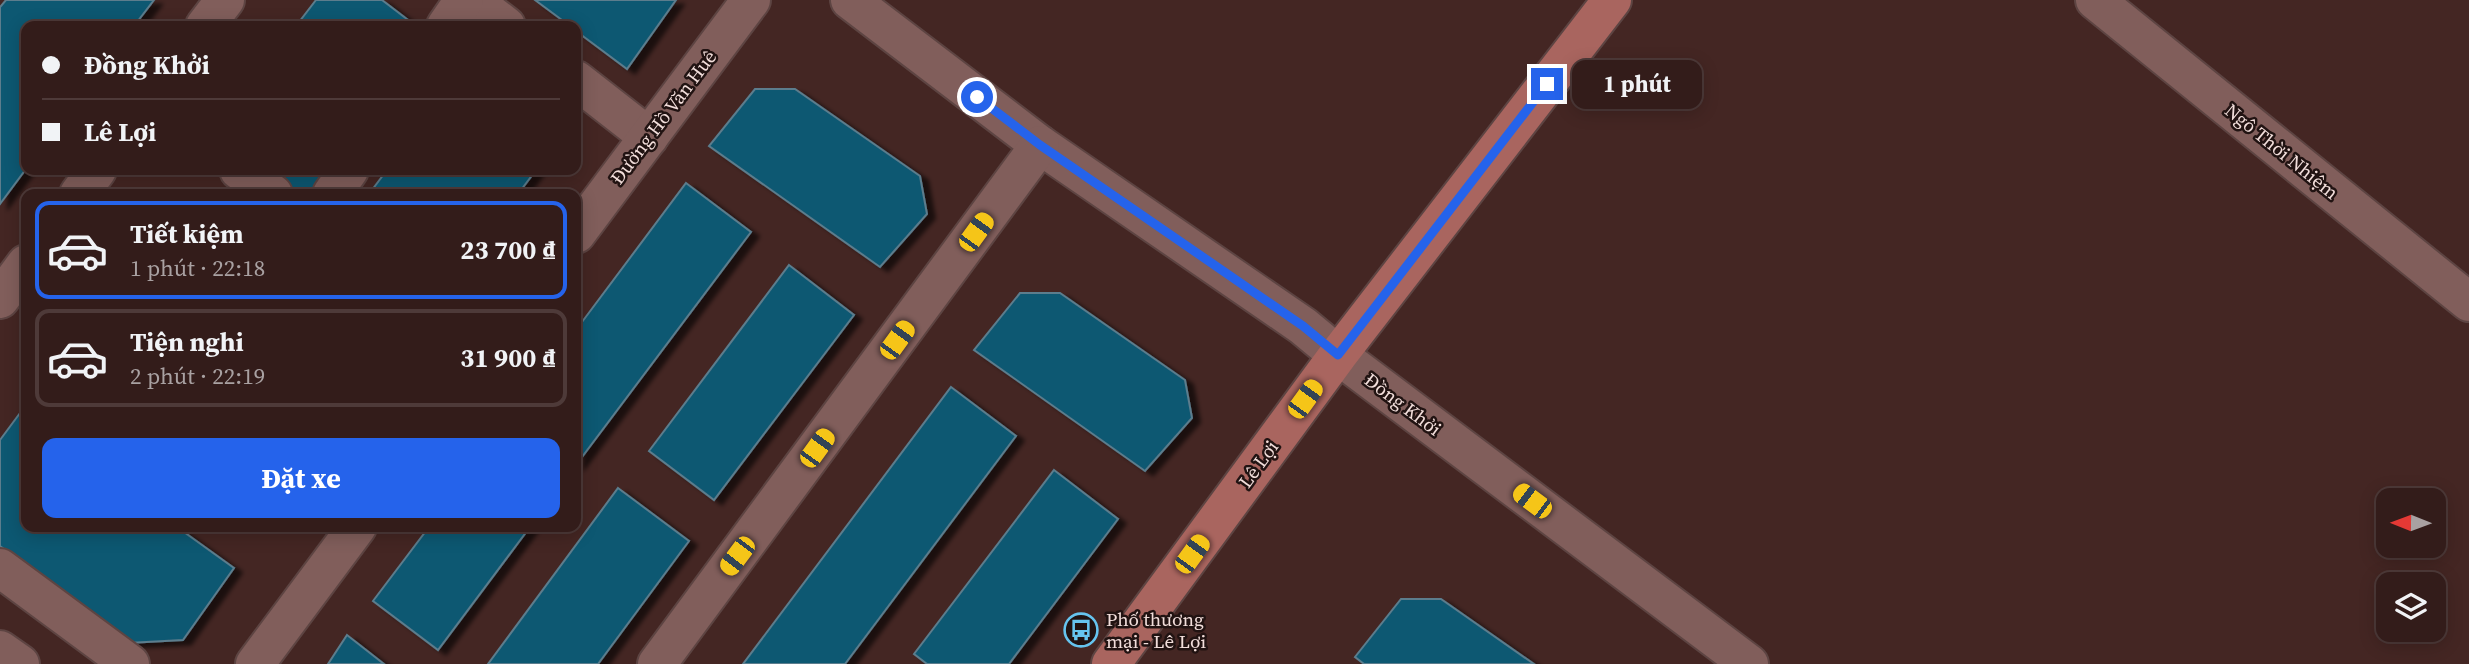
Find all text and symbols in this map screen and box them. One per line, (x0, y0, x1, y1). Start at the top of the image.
street label: Đường Hồ Văn Huê (604, 45, 722, 189)
text: Đồng Khởi (84, 47, 210, 83)
callout: 1 phút (1572, 60, 1701, 108)
route end (1531, 68, 1563, 100)
text: 1 phút (1603, 68, 1671, 100)
route start (961, 81, 993, 113)
street label: Ngô Thời Nhiệm (2220, 97, 2344, 205)
text: Lê Lợi (84, 114, 156, 150)
car (956, 209, 997, 255)
text: Tiết kiệm (130, 216, 244, 252)
icon: car (46, 219, 109, 282)
text: 23 700 ₫ (460, 232, 556, 268)
text: 1 phút · 22:18 (130, 252, 265, 284)
car (877, 317, 918, 363)
text: Tiện nghi (130, 324, 244, 360)
icon: car (46, 327, 109, 390)
text: 31 900 ₫ (460, 340, 556, 376)
text: 2 phút · 22:19 (130, 360, 265, 392)
street label: Đồng Khởi (1359, 367, 1447, 442)
car (1285, 376, 1326, 422)
car (797, 425, 838, 471)
street label: Lê Lợi (1232, 435, 1284, 493)
button: Đặt xe (42, 438, 560, 518)
car (1509, 480, 1556, 522)
north arrow (2376, 488, 2446, 558)
map controls (2376, 488, 2446, 642)
car (1172, 531, 1213, 577)
car (716, 533, 759, 579)
button: layers (2376, 572, 2446, 642)
place label: Phố thương mại - Lê Lợi (1106, 606, 1206, 654)
bus stop icon: Phố thương mại - Lê Lợi (1062, 611, 1100, 649)

